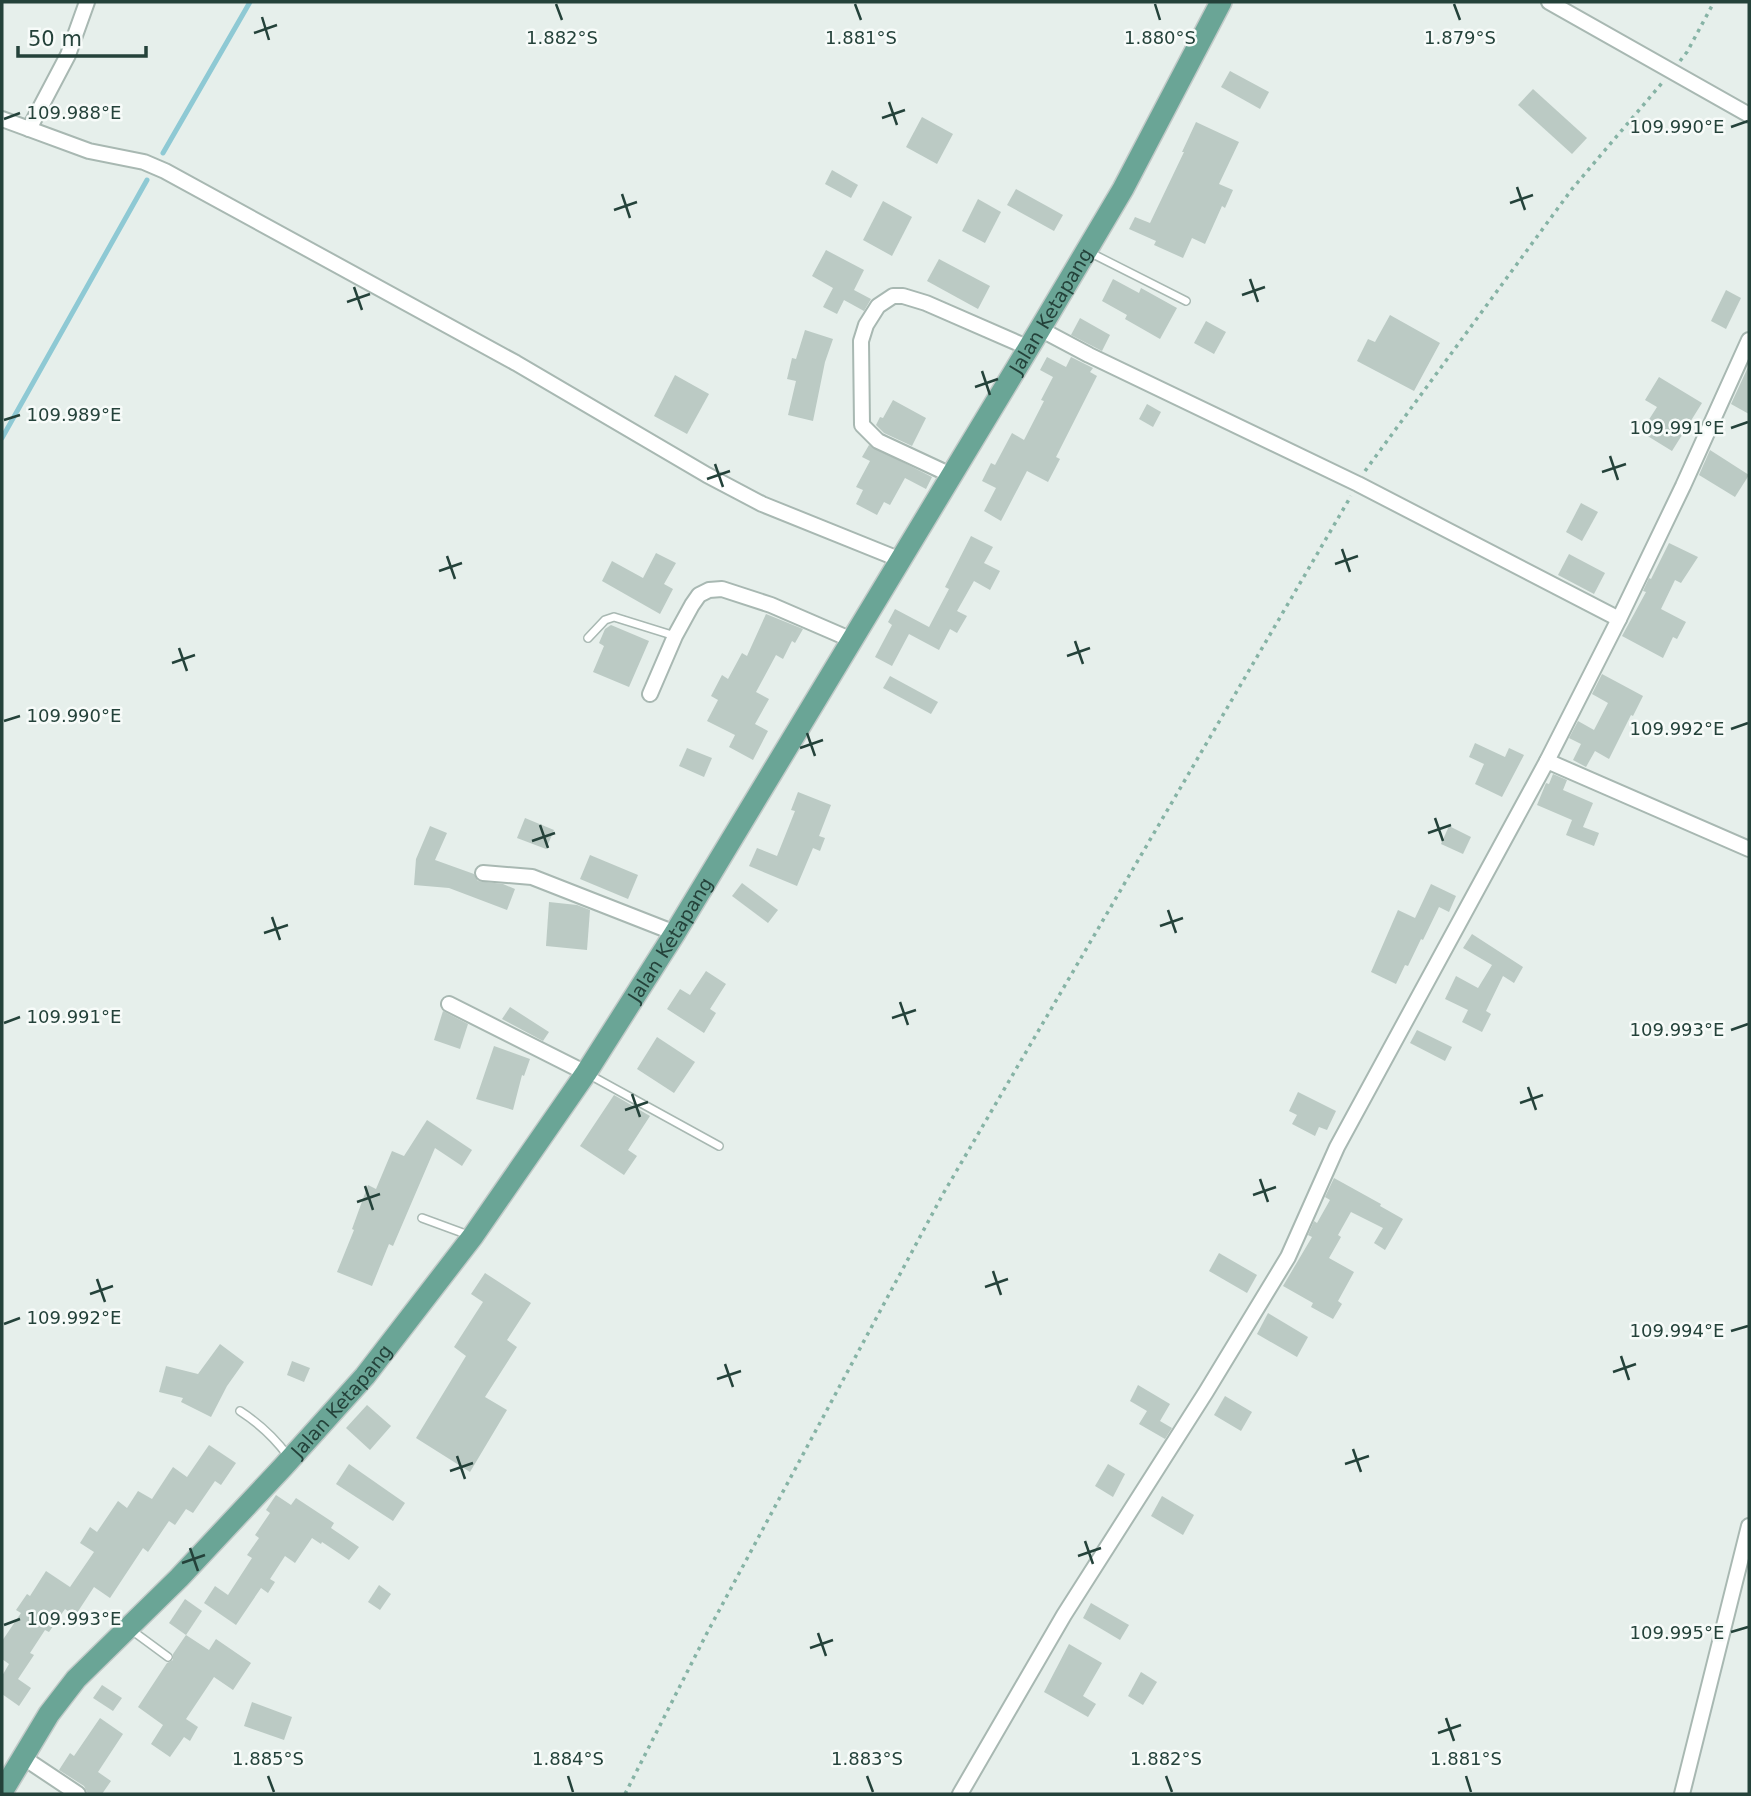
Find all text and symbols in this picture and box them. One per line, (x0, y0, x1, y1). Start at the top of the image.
scale bar (18, 14, 145, 58)
text: 50 m (28, 27, 82, 51)
text: 1.882°S (526, 27, 598, 48)
text: 1.881°S (825, 27, 897, 48)
text: 1.880°S (1124, 27, 1196, 48)
text: 1.879°S (1424, 27, 1496, 48)
text: 109.988°E (27, 102, 121, 123)
text: 109.990°E (1630, 116, 1724, 137)
street label: Jalan Ketapang (1004, 244, 1097, 378)
text: 109.989°E (27, 404, 121, 425)
text: 109.991°E (1630, 417, 1724, 438)
text: 109.990°E (27, 705, 121, 726)
text: 109.992°E (1630, 718, 1724, 739)
street label: Jalan Ketapang (623, 873, 717, 1007)
text: 109.991°E (27, 1006, 121, 1027)
text: 109.993°E (1630, 1019, 1724, 1040)
text: 109.992°E (27, 1307, 121, 1328)
text: 109.994°E (1630, 1320, 1724, 1341)
street label: Jalan Ketapang (286, 1340, 396, 1462)
text: 109.993°E (27, 1608, 121, 1629)
text: 109.995°E (1630, 1622, 1724, 1643)
text: 1.885°S (232, 1748, 304, 1769)
text: 1.884°S (532, 1748, 604, 1769)
text: 1.883°S (831, 1748, 903, 1769)
text: 1.882°S (1130, 1748, 1202, 1769)
text: 1.881°S (1430, 1748, 1502, 1769)

